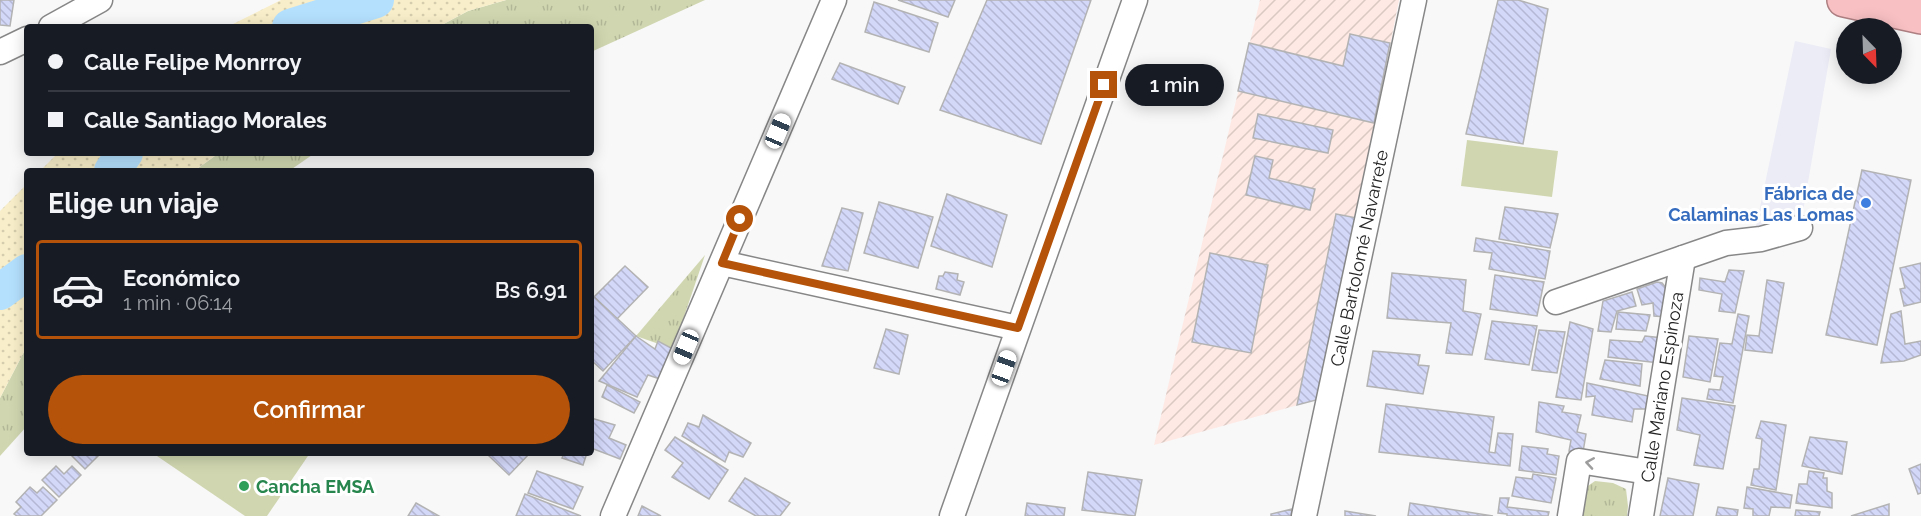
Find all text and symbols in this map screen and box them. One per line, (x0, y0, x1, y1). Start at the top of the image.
north arrow (1836, 18, 1902, 84)
map controls (1836, 18, 1902, 84)
text: Calle Felipe Monrroy (84, 49, 302, 75)
callout: 1 min (1125, 64, 1224, 106)
route end (1090, 71, 1117, 98)
text: 1 min (1150, 73, 1199, 97)
text: Calle Santiago Morales (84, 107, 327, 133)
car (763, 111, 793, 151)
street label: Calle Bartolomé Navarrete (1326, 147, 1392, 368)
place label: Fábrica de Calaminas Las Lomas (1668, 183, 1854, 225)
text: Elige un viaje (48, 188, 219, 219)
marker: Fábrica de Calaminas Las Lomas (1859, 196, 1873, 210)
route start (726, 205, 753, 232)
icon: car (51, 263, 105, 317)
text: Económico (123, 265, 240, 291)
text: Bs 6.91 (495, 277, 567, 303)
street label: Calle Mariano Espinoza (1637, 290, 1687, 484)
text: 1 min · 06:14 (123, 291, 233, 315)
car (671, 327, 701, 367)
car (989, 348, 1019, 388)
button: Confirmar (48, 375, 570, 444)
one-way arrow (1586, 457, 1595, 469)
place label: Cancha EMSA (256, 476, 375, 497)
marker: Cancha EMSA (237, 479, 251, 493)

